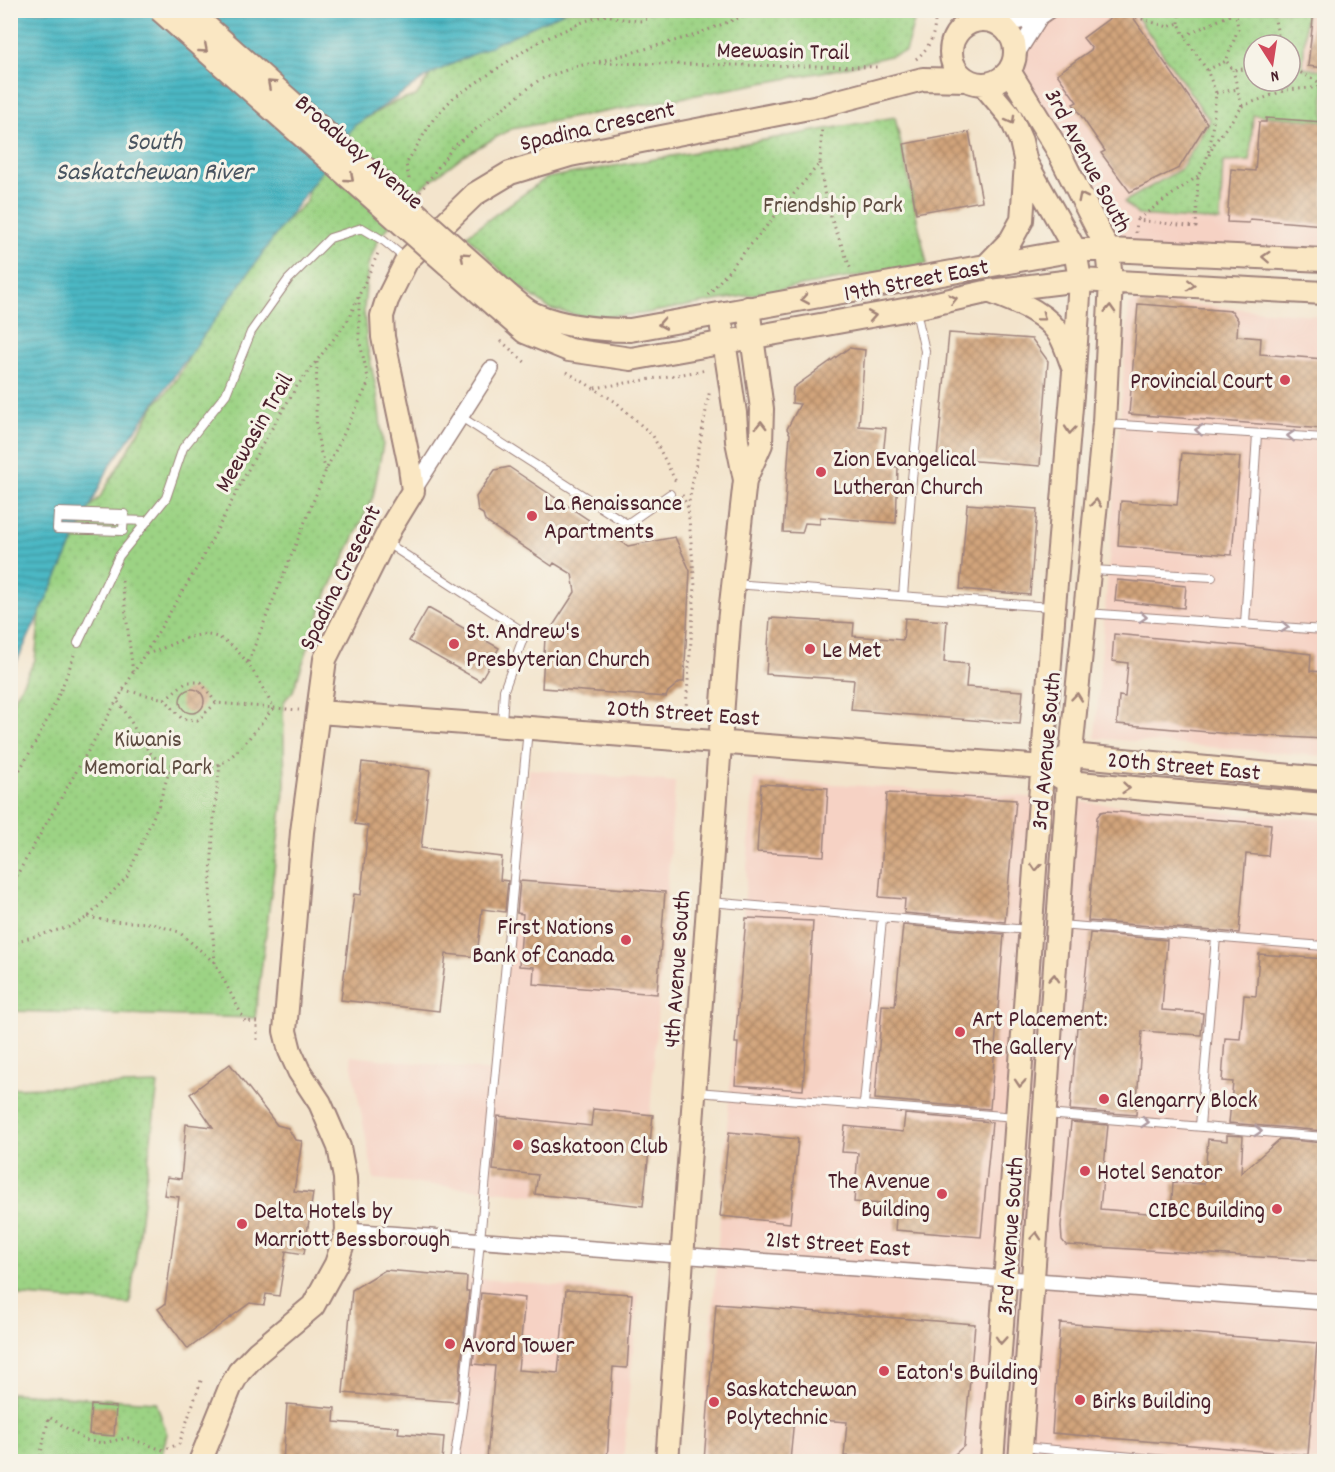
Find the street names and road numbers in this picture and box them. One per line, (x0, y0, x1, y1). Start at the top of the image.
street label: Meewasin Trail (716, 35, 850, 71)
street label: 3rd Avenue South (1034, 83, 1139, 240)
street label: Broadway Avenue (286, 88, 430, 219)
street label: Spadina Crescent (517, 94, 679, 162)
street label: 19th Street East (841, 251, 992, 313)
street label: Meewasin Trail (208, 367, 304, 500)
street label: Spadina Crescent (292, 500, 392, 657)
street label: 3rd Avenue South (1024, 671, 1072, 832)
street label: 20th Street East (605, 693, 761, 737)
street label: 20th Street East (1106, 744, 1262, 792)
street label: 4th Avenue South (657, 889, 701, 1049)
street label: 3rd Avenue South (989, 1156, 1034, 1317)
street label: 21st Street East (764, 1224, 912, 1268)

